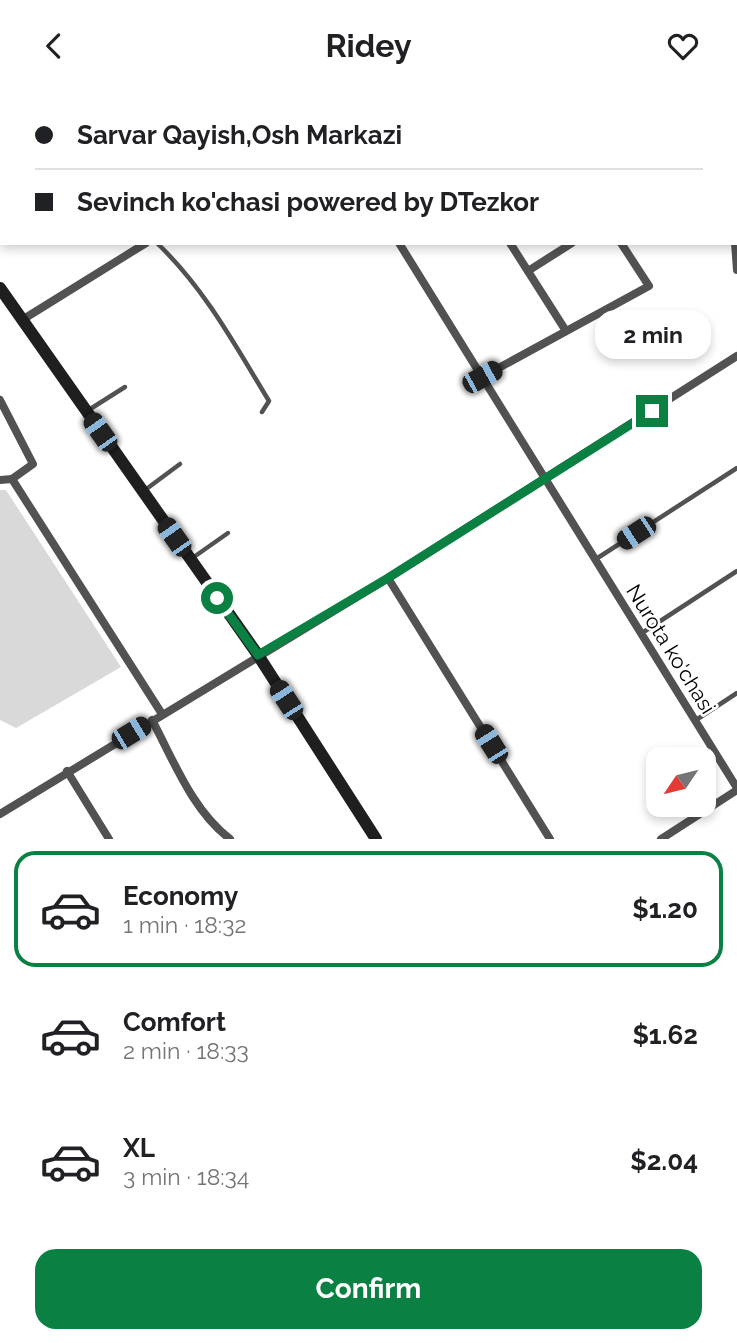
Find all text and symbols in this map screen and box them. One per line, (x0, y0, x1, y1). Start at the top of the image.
icon: back (35, 27, 73, 65)
text: Ridey (325, 27, 412, 64)
icon: heart (664, 27, 702, 65)
text: Sarvar Qayish,Osh Markazi (77, 120, 402, 150)
text: Sevinch ko'chasi powered by DTezkor (77, 187, 539, 217)
callout: 2 min (594, 309, 710, 359)
text: 2 min (623, 321, 683, 348)
car (459, 358, 506, 396)
route end (636, 395, 668, 427)
car (80, 409, 121, 455)
car (613, 513, 660, 553)
car (154, 514, 195, 560)
street label: Nurota ko'chasi (621, 580, 721, 718)
route start (201, 582, 233, 614)
car (266, 677, 307, 723)
car (108, 713, 155, 753)
car (471, 721, 512, 767)
north arrow (646, 747, 716, 817)
map controls (646, 747, 716, 817)
icon: car (39, 878, 102, 941)
text: Economy (123, 881, 238, 911)
text: $1.20 (632, 894, 698, 924)
text: 1 min · 18:32 (123, 911, 246, 938)
icon: car (39, 1004, 102, 1067)
text: Comfort (123, 1007, 226, 1037)
text: $1.62 (632, 1020, 698, 1050)
text: 2 min · 18:33 (123, 1037, 249, 1064)
icon: car (39, 1130, 102, 1193)
text: XL (123, 1133, 155, 1163)
text: $2.04 (630, 1146, 698, 1176)
text: 3 min · 18:34 (123, 1163, 249, 1190)
button: Confirm (35, 1249, 702, 1329)

